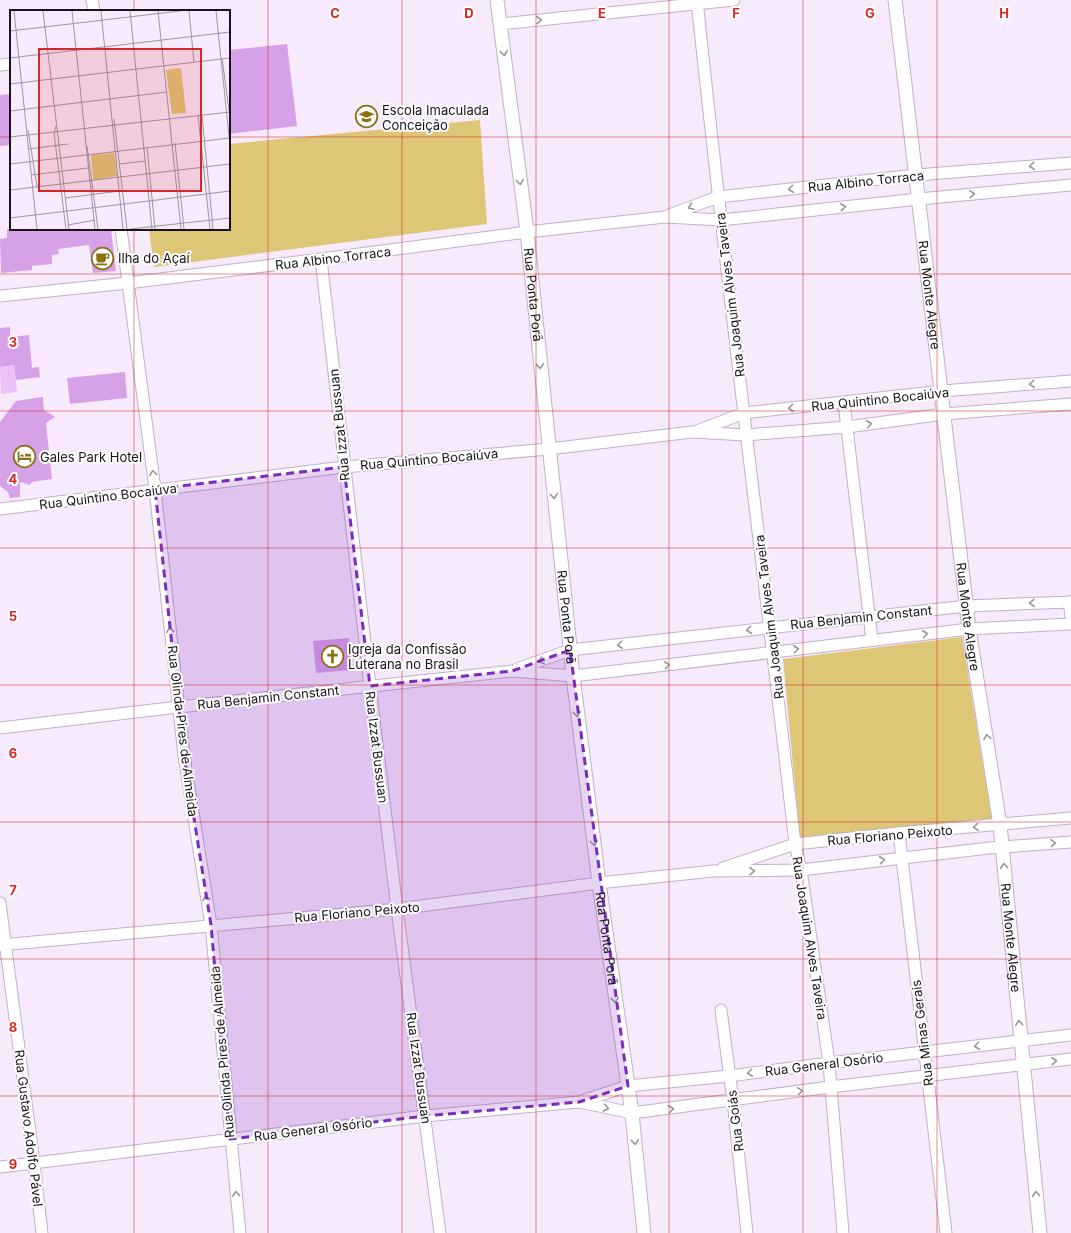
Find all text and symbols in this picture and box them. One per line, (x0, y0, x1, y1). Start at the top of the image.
text: C (330, 5, 340, 21)
text: D (464, 5, 474, 21)
text: E (598, 5, 606, 21)
text: F (732, 5, 740, 21)
text: G (865, 5, 875, 21)
text: H (999, 5, 1009, 21)
inset map (10, 10, 230, 230)
one-way arrow (536, 16, 542, 25)
one-way arrow (499, 49, 508, 56)
place label: Escola Imaculada Conceição (382, 102, 489, 133)
school or university icon: Escola Imaculada Conceição (353, 104, 379, 130)
one-way arrow (1029, 161, 1035, 170)
street label: Rua Albino Torraca (807, 167, 925, 195)
one-way arrow (515, 178, 524, 185)
one-way arrow (788, 184, 794, 193)
one-way arrow (969, 190, 975, 199)
one-way arrow (688, 202, 695, 210)
one-way arrow (840, 203, 846, 212)
street label: Rua Joaquim Alves Taveira (712, 212, 748, 378)
street label: Rua Monte Alegre (915, 240, 944, 350)
street label: Rua Albino Torraca (274, 243, 392, 273)
cafe icon: Ilha do Açaí (90, 245, 116, 271)
street label: Rua Ponta Porã (521, 247, 546, 342)
place label: Ilha do Açaí (118, 250, 191, 266)
text: 3 (9, 334, 17, 350)
one-way arrow (536, 363, 545, 369)
street label: Rua Izzat Bussuan (325, 368, 353, 482)
one-way arrow (1029, 379, 1035, 388)
street label: Rua Quintino Bocaiúva (810, 384, 950, 414)
one-way arrow (788, 404, 794, 413)
one-way arrow (866, 420, 872, 429)
hotel icon: Gales Park Hotel (12, 444, 38, 470)
street label: Rua Quintino Bocaiúva (359, 445, 499, 473)
place label: Gales Park Hotel (40, 449, 142, 465)
one-way arrow (149, 470, 158, 476)
text: 4 (9, 471, 18, 487)
street label: Rua Quintino Bocaiúva (38, 480, 178, 512)
one-way arrow (549, 493, 558, 499)
street label: Rua Joaquim Alves Taveira (751, 534, 787, 700)
street label: Rua Monte Alegre (953, 561, 984, 672)
street label: Rua Ponta Porã (554, 569, 580, 665)
one-way arrow (1029, 599, 1035, 608)
street label: Rua Benjamin Constant (789, 602, 933, 632)
text: 5 (9, 608, 17, 624)
one-way arrow (746, 625, 752, 634)
one-way arrow (166, 627, 175, 633)
one-way arrow (922, 629, 928, 638)
one-way arrow (617, 640, 623, 649)
place label: Igreja da Confissão Luterana no Brasil (348, 641, 467, 672)
church icon: Igreja da Confissão Luterana no Brasil (319, 643, 345, 669)
street label: Rua Olinda Pires de Almeida (165, 644, 201, 818)
one-way arrow (793, 645, 799, 654)
one-way arrow (538, 656, 545, 664)
one-way arrow (664, 660, 670, 669)
street label: Rua Benjamin Constant (196, 682, 340, 712)
street label: Rua Izzat Bussuan (362, 690, 392, 804)
one-way arrow (573, 711, 582, 717)
one-way arrow (983, 734, 991, 740)
text: 6 (9, 745, 17, 761)
street label: Rua Floriano Peixoto (827, 822, 954, 848)
one-way arrow (973, 822, 979, 831)
one-way arrow (1050, 839, 1056, 848)
one-way arrow (589, 840, 598, 846)
street label: Rua Joaquim Alves Taveira (789, 855, 831, 1021)
one-way arrow (879, 856, 885, 865)
one-way arrow (999, 863, 1008, 869)
one-way arrow (749, 866, 755, 875)
text: 7 (9, 882, 17, 898)
street label: Rua Monte Alegre (998, 882, 1024, 993)
street label: Rua Ponta Porã (592, 891, 622, 986)
one-way arrow (202, 895, 211, 901)
street label: Rua Floriano Peixoto (294, 899, 421, 925)
street label: Rua Olinda Pires de Almeida (207, 965, 237, 1139)
street label: Rua Minas Gerais (908, 979, 936, 1087)
one-way arrow (610, 997, 619, 1003)
street label: Rua Izzat Bussuan (403, 1011, 435, 1125)
text: 8 (9, 1019, 17, 1035)
one-way arrow (1015, 1020, 1024, 1026)
one-way arrow (974, 1041, 980, 1050)
street label: Rua Gustavo Adolfo Pável (11, 1049, 47, 1207)
street label: Rua General Osório (764, 1049, 884, 1079)
one-way arrow (1051, 1056, 1057, 1065)
one-way arrow (747, 1069, 753, 1078)
one-way arrow (797, 1087, 803, 1096)
street label: Rua Goiás (723, 1089, 747, 1153)
one-way arrow (602, 1103, 609, 1111)
one-way arrow (668, 1104, 674, 1113)
street label: Rua General Osório (253, 1114, 373, 1144)
one-way arrow (630, 1139, 639, 1145)
text: 9 (9, 1156, 17, 1172)
one-way arrow (232, 1191, 241, 1197)
one-way arrow (1032, 1191, 1041, 1197)

